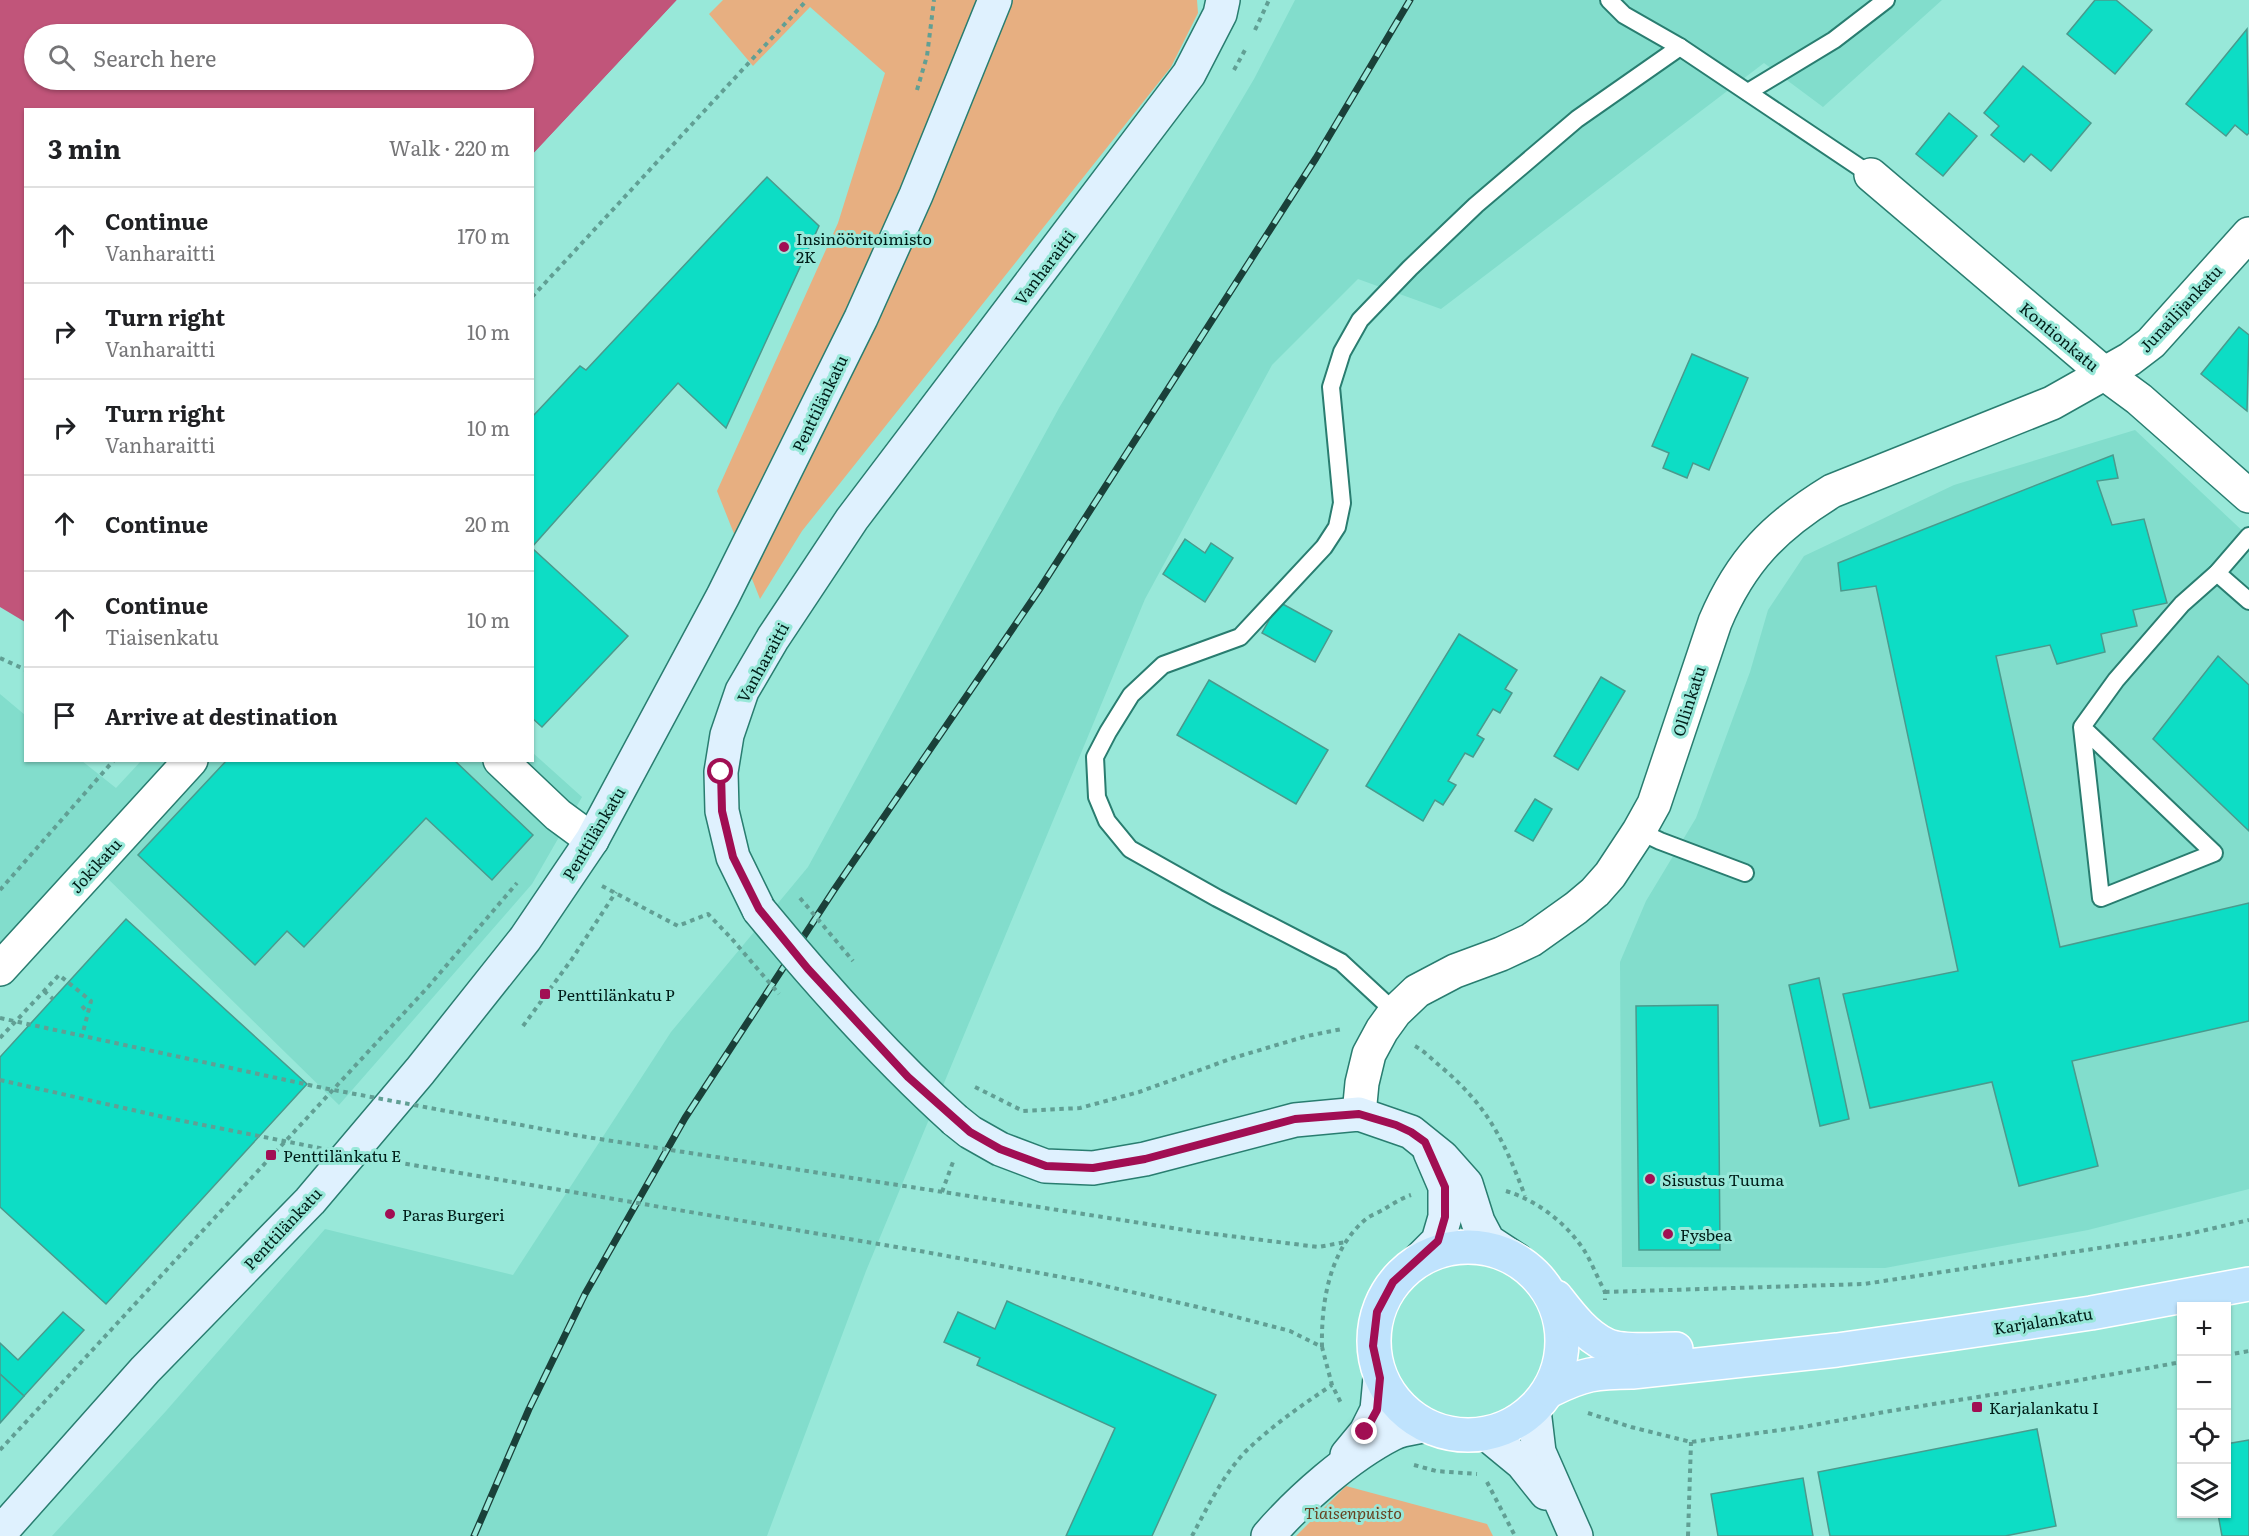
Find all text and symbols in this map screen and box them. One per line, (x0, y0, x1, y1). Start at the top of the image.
search box (24, 24, 534, 90)
icon: search (45, 41, 78, 74)
text: Search here (93, 41, 216, 74)
text: 3 min (48, 128, 121, 167)
text: Walk · 220 m (389, 132, 510, 162)
text: Continue (105, 204, 208, 237)
icon: ahead (48, 219, 81, 252)
text: 170 m (457, 220, 510, 250)
street label: Vanharaitti (1008, 225, 1080, 309)
place label: Insinööritoimisto 2K (796, 226, 932, 268)
text: Vanharaitti (105, 237, 215, 267)
marker: Insinööritoimisto 2K (777, 240, 791, 254)
street label: Junailijankatu (2133, 259, 2227, 357)
street label: Kontionkatu (2015, 296, 2105, 376)
text: Turn right (105, 300, 225, 333)
icon: right (48, 315, 81, 348)
text: 10 m (467, 316, 510, 346)
text: Vanharaitti (105, 333, 215, 363)
street label: Penttilänkatu (785, 351, 853, 455)
text: Turn right (105, 396, 225, 429)
icon: right (48, 411, 81, 444)
text: 10 m (467, 412, 510, 442)
text: Vanharaitti (105, 429, 215, 459)
icon: ahead (48, 507, 81, 540)
text: Continue (105, 507, 208, 540)
text: 20 m (465, 508, 510, 538)
text: Continue (105, 588, 208, 621)
icon: ahead (48, 603, 81, 636)
text: 10 m (467, 604, 510, 634)
street label: Vanharaitti (730, 618, 794, 706)
text: Tiaisenkatu (105, 621, 219, 651)
street label: Ollinkatu (1665, 663, 1711, 739)
icon: arrive (48, 699, 81, 732)
text: Arrive at destination (105, 699, 338, 732)
route start (707, 758, 733, 784)
street label: Penttilänkatu (556, 782, 630, 884)
street label: Jokikatu (64, 832, 126, 898)
place label: Penttilänkatu P (557, 982, 675, 1006)
marker: Penttilänkatu P (538, 987, 552, 1001)
place label: Penttilänkatu E (283, 1143, 401, 1167)
marker: Penttilänkatu E (264, 1148, 278, 1162)
place label: Sisustus Tuuma (1662, 1167, 1784, 1191)
marker: Sisustus Tuuma (1643, 1172, 1657, 1186)
street label: Penttilänkatu (237, 1181, 327, 1275)
place label: Paras Burgeri (402, 1202, 504, 1226)
marker: Paras Burgeri (383, 1207, 397, 1221)
place label: Fysbea (1680, 1222, 1732, 1246)
marker: Fysbea (1661, 1227, 1675, 1241)
street label: Karjalankatu (1992, 1300, 2094, 1340)
map controls (2177, 1302, 2231, 1518)
button: + (2177, 1302, 2231, 1356)
button: − (2177, 1356, 2231, 1410)
place label: Karjalankatu I (1989, 1395, 2099, 1419)
marker: Karjalankatu I (1970, 1400, 1984, 1414)
button: locate (2177, 1410, 2231, 1464)
route end (1351, 1418, 1377, 1444)
button: layers (2177, 1464, 2231, 1518)
park label: Tiaisenpuisto (1304, 1500, 1402, 1524)

